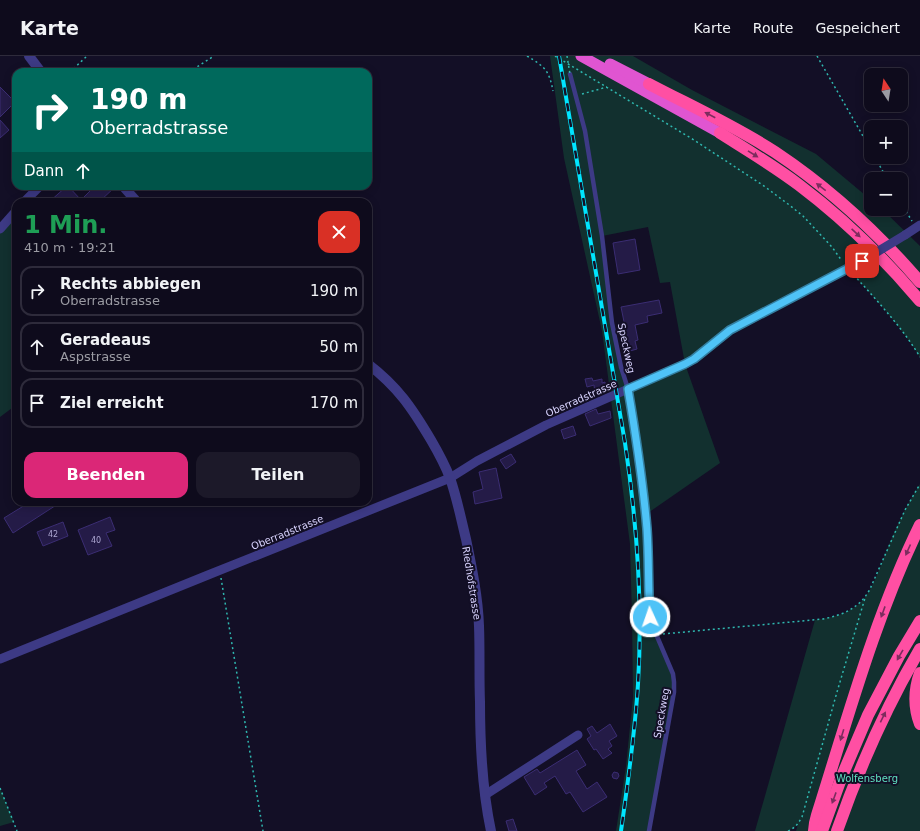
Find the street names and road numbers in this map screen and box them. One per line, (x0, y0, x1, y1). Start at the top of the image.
street label: Speckweg (616, 322, 637, 374)
street label: Oberradstrasse (544, 378, 619, 419)
street label: Oberradstrasse (250, 513, 325, 552)
street label: Riedhofstrasse (460, 546, 483, 621)
street label: Speckweg (652, 687, 671, 739)

